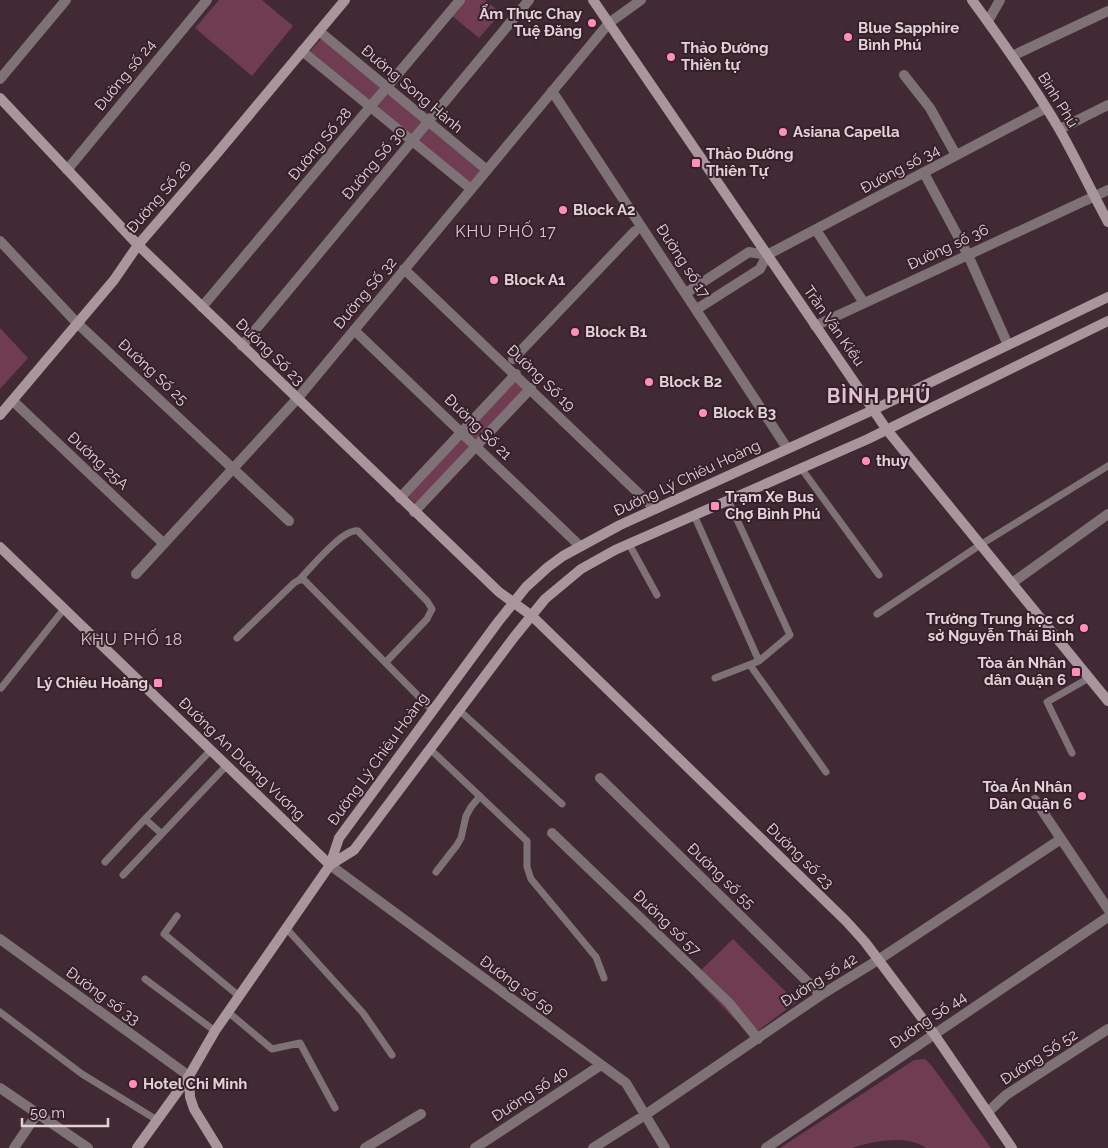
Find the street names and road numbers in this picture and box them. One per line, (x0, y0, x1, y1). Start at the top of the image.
street label: Đường số 24 (91, 36, 159, 114)
street label: Đường Song Hành (358, 41, 466, 137)
street label: Bình Phú (1034, 69, 1082, 131)
street label: Đường Số 28 (284, 104, 356, 184)
street label: Đường Số 30 (338, 123, 410, 203)
street label: Đường số 34 (858, 141, 942, 197)
street label: Đường Số 26 (123, 157, 195, 237)
street label: Đường số 36 (905, 220, 991, 274)
street label: Đường số 17 (652, 221, 714, 301)
street label: Đường Số 32 (330, 253, 400, 333)
street label: Trần Văn Kiểu (800, 282, 868, 370)
street label: Đường Số 23 (232, 315, 308, 389)
street label: Đường Số 25 (115, 335, 191, 409)
street label: Đường Số 19 (503, 341, 579, 415)
street label: Đường Số 21 (441, 390, 516, 464)
street label: Đường 25A (64, 428, 132, 494)
street label: Đường Lý Chiêu Hoàng (611, 436, 763, 520)
street label: Đường Lý Chiêu Hoàng (324, 689, 432, 829)
street label: Đường An Dương Vương (175, 694, 309, 824)
street label: Đường số 23 (763, 820, 837, 892)
street label: Đường số 55 (684, 839, 758, 913)
street label: Đường số 57 (630, 886, 704, 960)
street label: Đường số 42 (778, 949, 861, 1011)
street label: Đường số 59 (476, 952, 558, 1018)
street label: Đường số 33 (63, 963, 143, 1029)
street label: Đường Số 44 (886, 988, 970, 1052)
street label: Đường Số 52 (997, 1025, 1081, 1089)
street label: Đường số 40 (488, 1063, 572, 1125)

